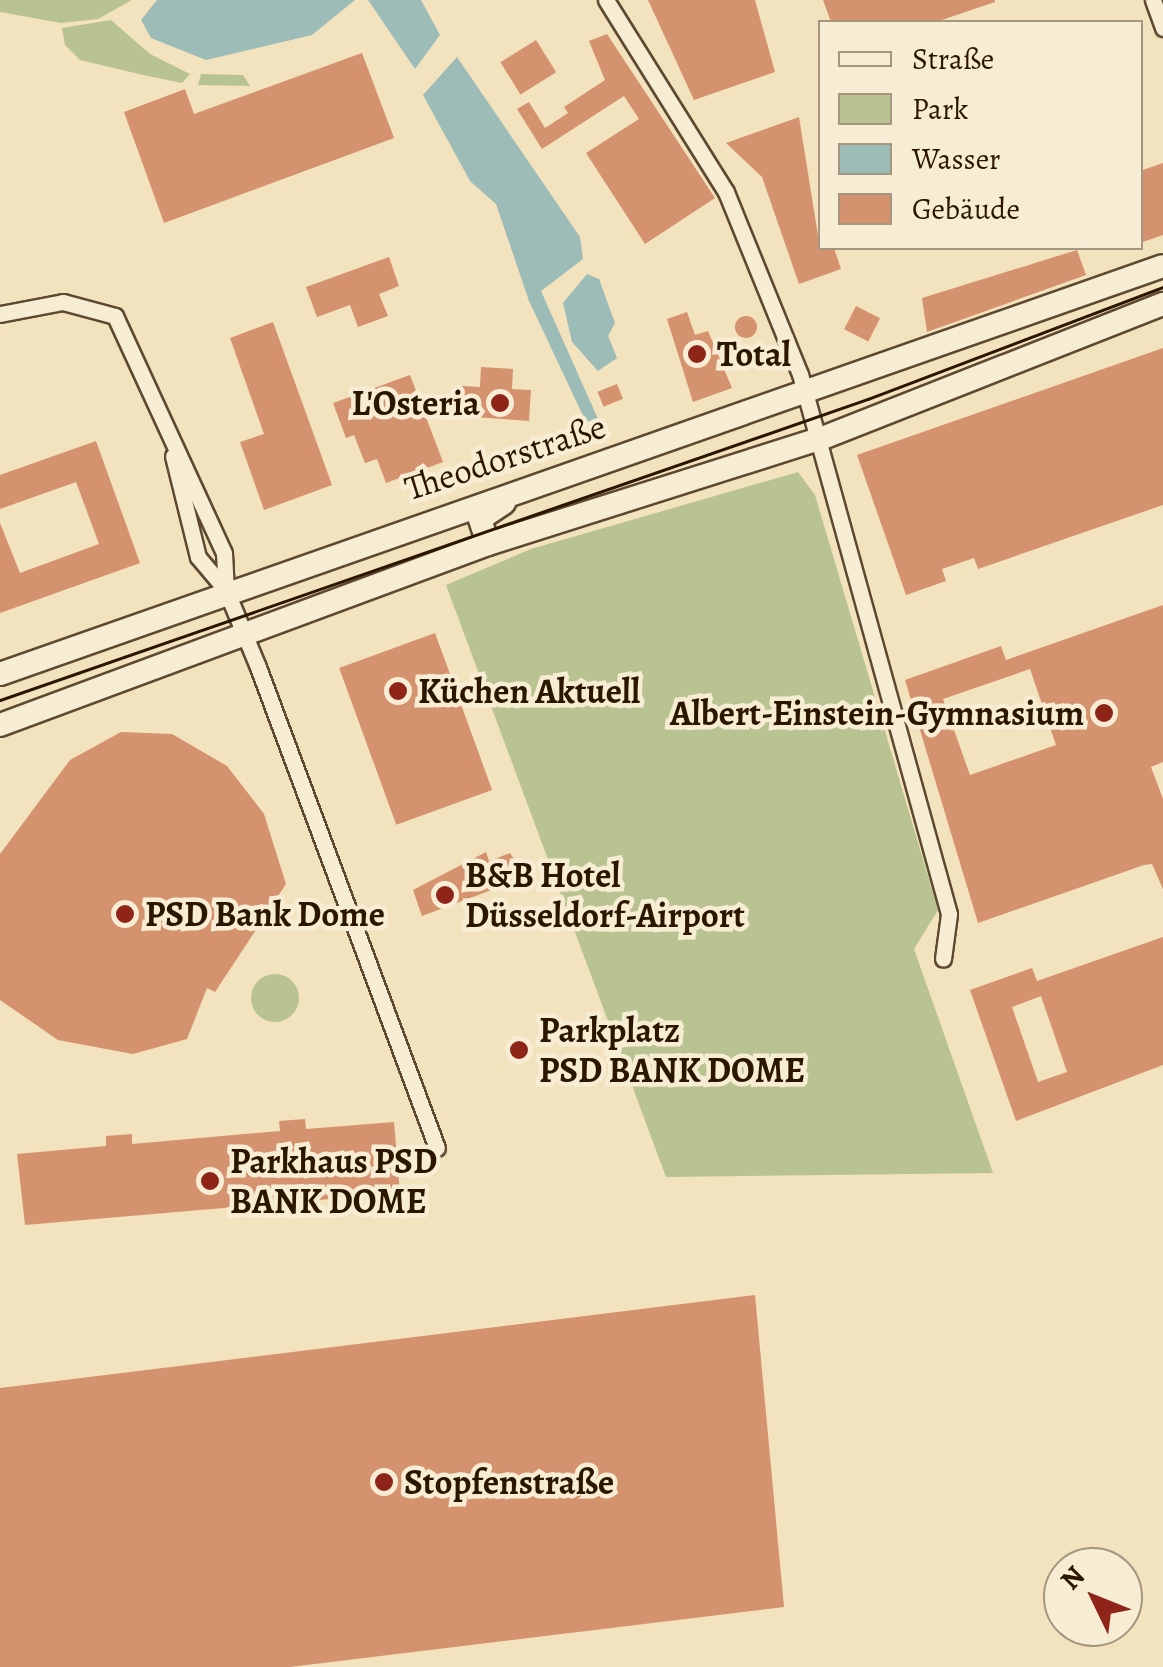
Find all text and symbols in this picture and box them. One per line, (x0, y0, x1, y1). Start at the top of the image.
legend (818, 20, 1143, 250)
text: Straße (912, 39, 994, 79)
text: Park (912, 89, 968, 129)
text: Wasser (912, 139, 1001, 179)
text: Gebäude (912, 189, 1020, 229)
place label: Total (717, 333, 791, 375)
marker: Total (686, 343, 708, 365)
place label: L'Osteria (352, 382, 480, 424)
marker: L'Osteria (489, 392, 511, 414)
street label: Theodorstraße (399, 405, 611, 509)
place label: Küchen Aktuell (418, 670, 640, 712)
marker: Küchen Aktuell (387, 680, 409, 702)
place label: Albert-Einstein-Gymnasium (670, 692, 1084, 734)
marker: Albert-Einstein-Gymnasium (1093, 702, 1115, 724)
place label: B&B Hotel Düsseldorf-Airport (465, 854, 745, 936)
marker: B&B Hotel Düsseldorf-Airport (434, 884, 456, 906)
place label: PSD Bank Dome (145, 893, 385, 935)
marker: PSD Bank Dome (114, 903, 136, 925)
place label: Parkplatz PSD BANK DOME (539, 1009, 805, 1091)
marker: Parkplatz PSD BANK DOME (508, 1039, 530, 1061)
place label: Parkhaus PSD BANK DOME (230, 1140, 437, 1222)
marker: Parkhaus PSD BANK DOME (199, 1170, 221, 1192)
place label: Stopfenstraße (404, 1461, 614, 1503)
marker: Stopfenstraße (373, 1471, 395, 1493)
north arrow (1043, 1547, 1143, 1647)
text: N (1052, 1557, 1093, 1598)

